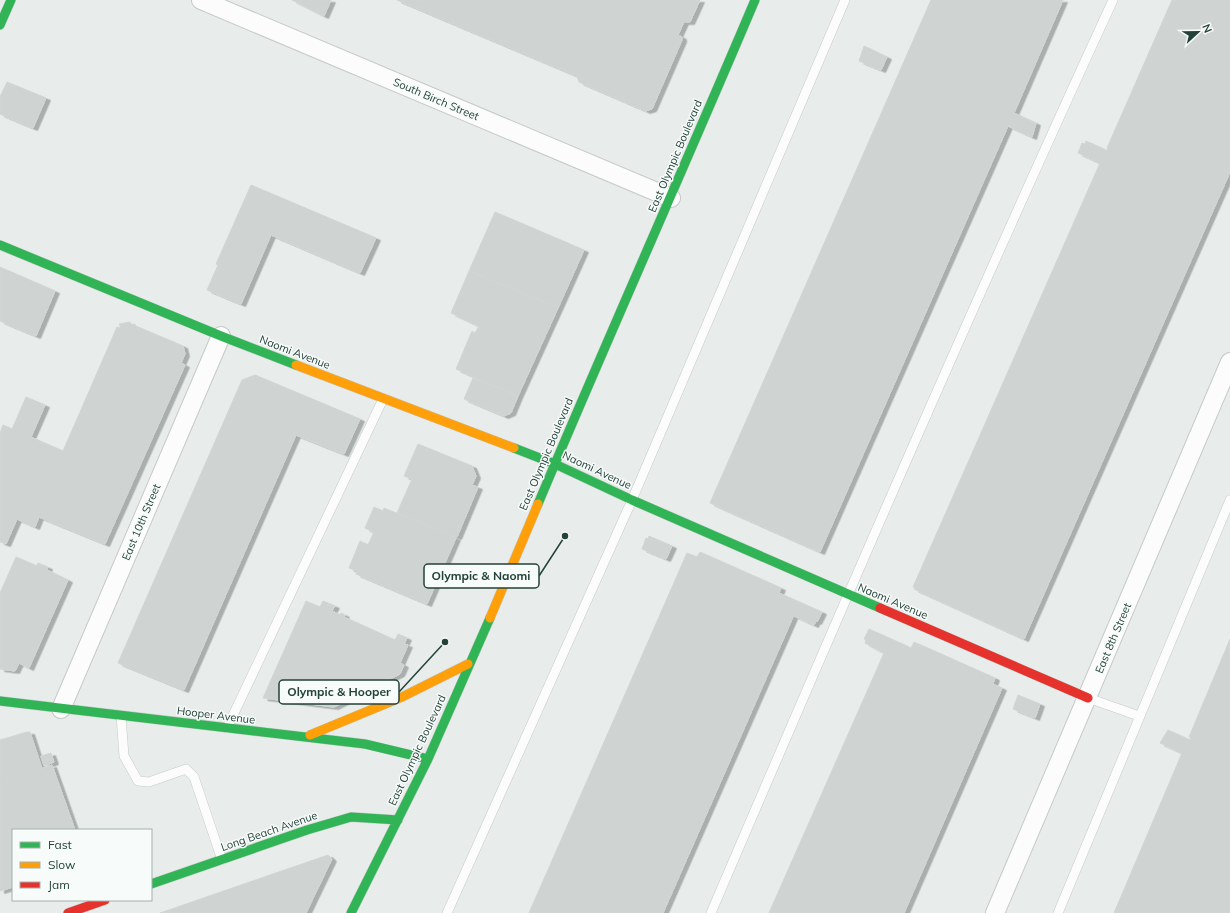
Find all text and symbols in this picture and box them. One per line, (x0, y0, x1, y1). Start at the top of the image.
north arrow (1178, 12, 1218, 52)
text: N (1199, 22, 1215, 35)
street label: South Birch Street (391, 75, 481, 123)
street label: East Olympic Boulevard (645, 98, 705, 214)
street label: Naomi Avenue (258, 332, 332, 372)
street label: East Olympic Boulevard (516, 396, 576, 512)
street label: Naomi Avenue (560, 448, 634, 492)
street label: East 10th Street (119, 481, 163, 562)
callout: Olympic & Naomi (424, 564, 539, 588)
text: Olympic & Naomi (432, 568, 530, 583)
street label: Naomi Avenue (856, 580, 930, 622)
street label: East 8th Street (1092, 600, 1134, 675)
callout: Olympic & Hooper (279, 680, 399, 704)
text: Olympic & Hooper (287, 684, 391, 699)
street label: East Olympic Boulevard (385, 692, 449, 808)
street label: Hooper Avenue (176, 703, 256, 727)
street label: Long Beach Avenue (219, 808, 319, 854)
legend (12, 829, 152, 901)
text: Fast (48, 837, 72, 852)
text: Slow (48, 857, 76, 872)
text: Jam (48, 877, 70, 892)

